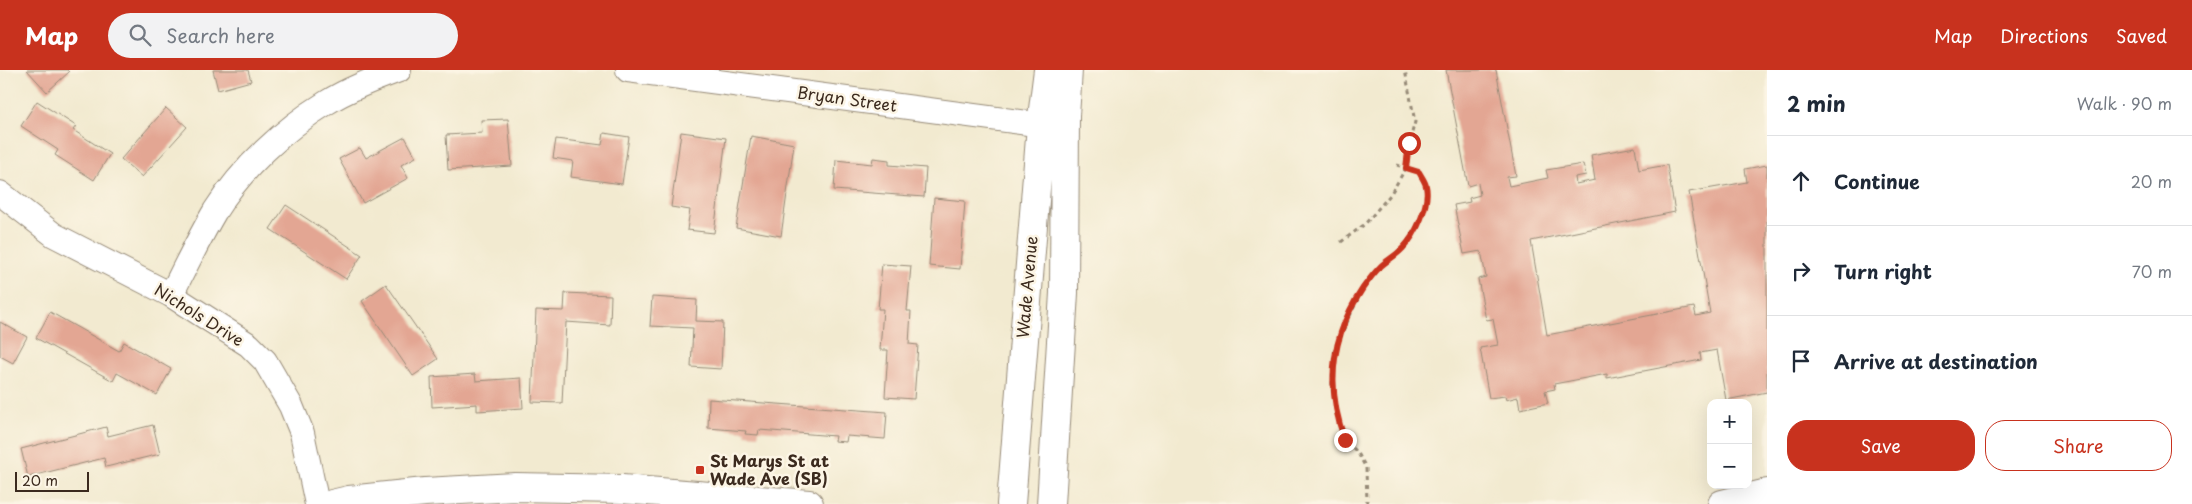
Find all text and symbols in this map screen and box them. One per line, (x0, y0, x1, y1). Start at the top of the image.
search box (108, 13, 458, 58)
text: Map (25, 17, 78, 53)
icon: search (126, 21, 154, 49)
text: Search here (166, 21, 275, 49)
text: Map (1934, 22, 1972, 49)
text: Directions (2000, 22, 2088, 49)
text: Saved (2116, 22, 2167, 49)
street label: Bryan Street (796, 79, 899, 117)
text: 2 min (1787, 87, 1846, 119)
text: Walk · 90 m (2077, 91, 2172, 115)
route start (1398, 132, 1421, 155)
icon: ahead (1787, 167, 1815, 195)
text: Continue (1834, 167, 1920, 195)
text: 20 m (2131, 169, 2172, 193)
street label: Wade Avenue (1010, 235, 1042, 339)
icon: right (1787, 257, 1815, 285)
text: Turn right (1834, 257, 1932, 285)
text: 70 m (2132, 259, 2172, 283)
street label: Nichols Drive (150, 277, 249, 351)
icon: arrive (1787, 347, 1815, 375)
text: Arrive at destination (1834, 347, 2038, 375)
map controls (1707, 399, 1752, 489)
button: + (1707, 399, 1752, 444)
button: Save (1787, 420, 1975, 471)
button: Share (1985, 420, 2172, 471)
route end (1334, 429, 1357, 452)
button: − (1707, 444, 1752, 489)
place label: St Marys St at Wade Ave (SB) (710, 448, 829, 490)
marker: St Marys St at Wade Ave (SB) (694, 464, 706, 476)
scale bar (15, 469, 89, 492)
text: 20 m (22, 470, 58, 491)

